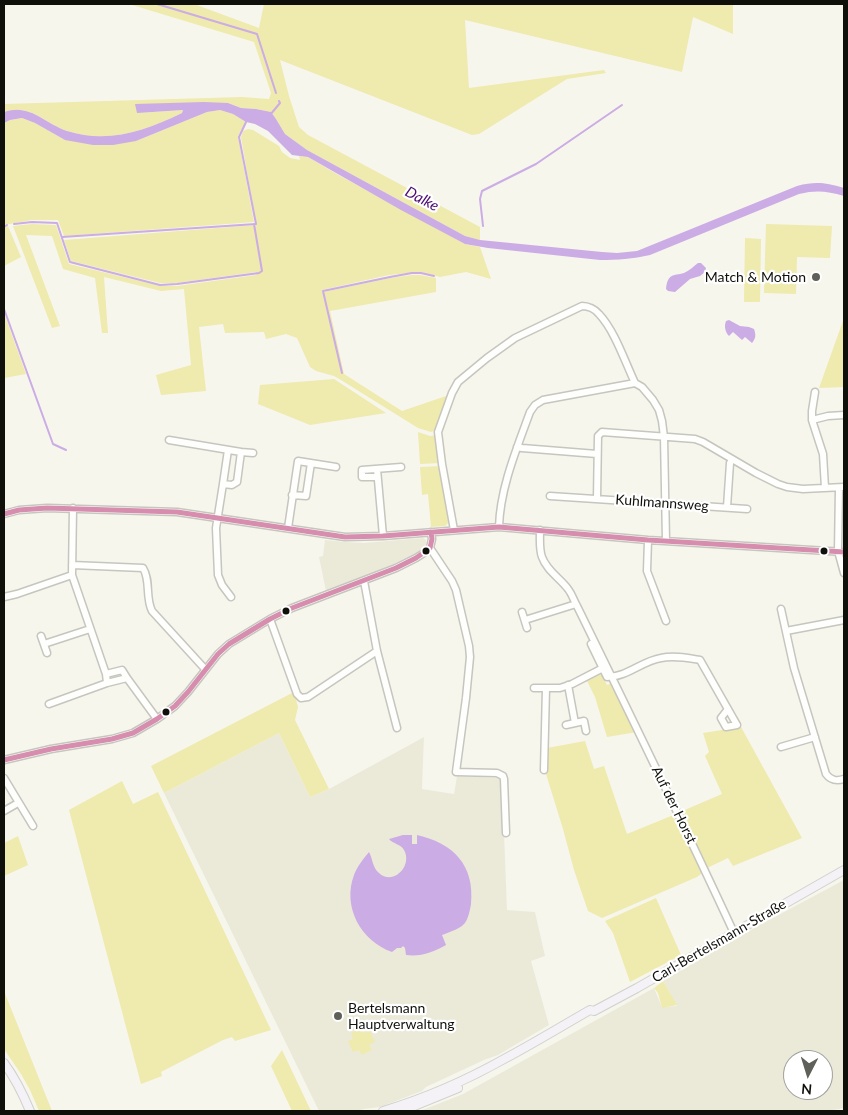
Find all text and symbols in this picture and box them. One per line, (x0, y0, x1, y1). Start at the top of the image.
water label: Dalke (402, 183, 442, 215)
place label: Match & Motion (705, 269, 806, 285)
marker: Match & Motion (810, 271, 822, 283)
street label: Kuhlmannsweg (615, 491, 709, 515)
unlabelled marker (421, 546, 431, 556)
unlabelled marker (819, 546, 829, 556)
unlabelled marker (281, 606, 291, 616)
unlabelled marker (161, 707, 171, 717)
street label: Auf der Horst (648, 764, 700, 846)
street label: Carl-Bertelsmann-Straße (649, 896, 789, 986)
place label: Bertelsmann Hauptverwaltung (348, 1000, 455, 1032)
marker: Bertelsmann Hauptverwaltung (332, 1010, 344, 1022)
north arrow (783, 1050, 833, 1100)
text: N (801, 1081, 813, 1098)

